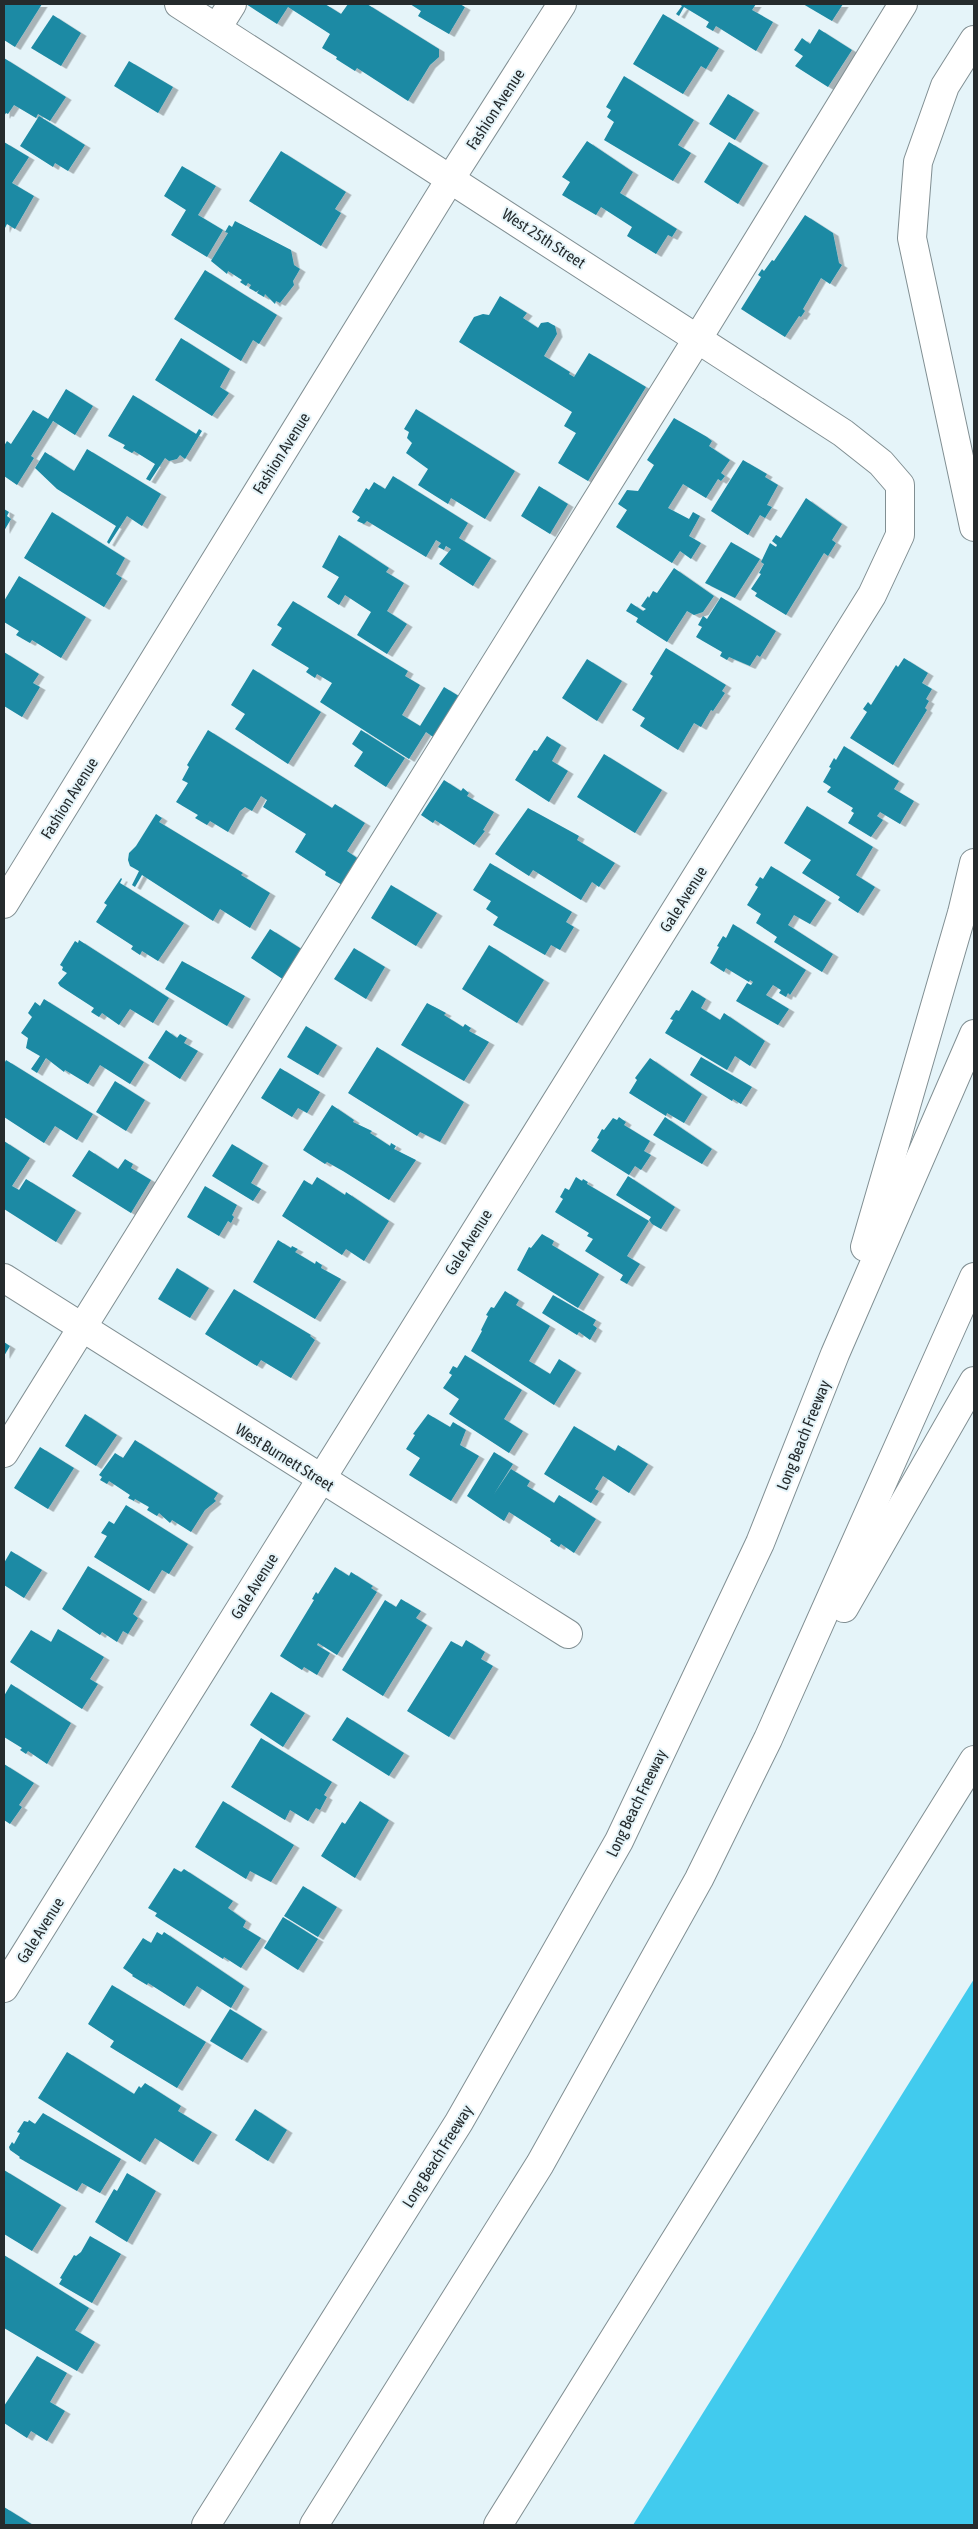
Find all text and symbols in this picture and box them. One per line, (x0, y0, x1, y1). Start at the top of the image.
street label: Fashion Avenue (462, 65, 528, 153)
street label: West 25th Street (499, 204, 589, 272)
street label: Fashion Avenue (249, 409, 313, 497)
street label: Fashion Avenue (37, 754, 101, 842)
street label: Gale Avenue (656, 863, 710, 935)
street label: Gale Avenue (441, 1206, 495, 1278)
street label: Long Beach Freeway (773, 1377, 834, 1493)
street label: West Burnett Street (233, 1420, 338, 1495)
street label: Gale Avenue (227, 1550, 281, 1622)
street label: Long Beach Freeway (602, 1746, 671, 1860)
street label: Gale Avenue (13, 1894, 67, 1966)
street label: Long Beach Freeway (398, 2101, 477, 2211)

